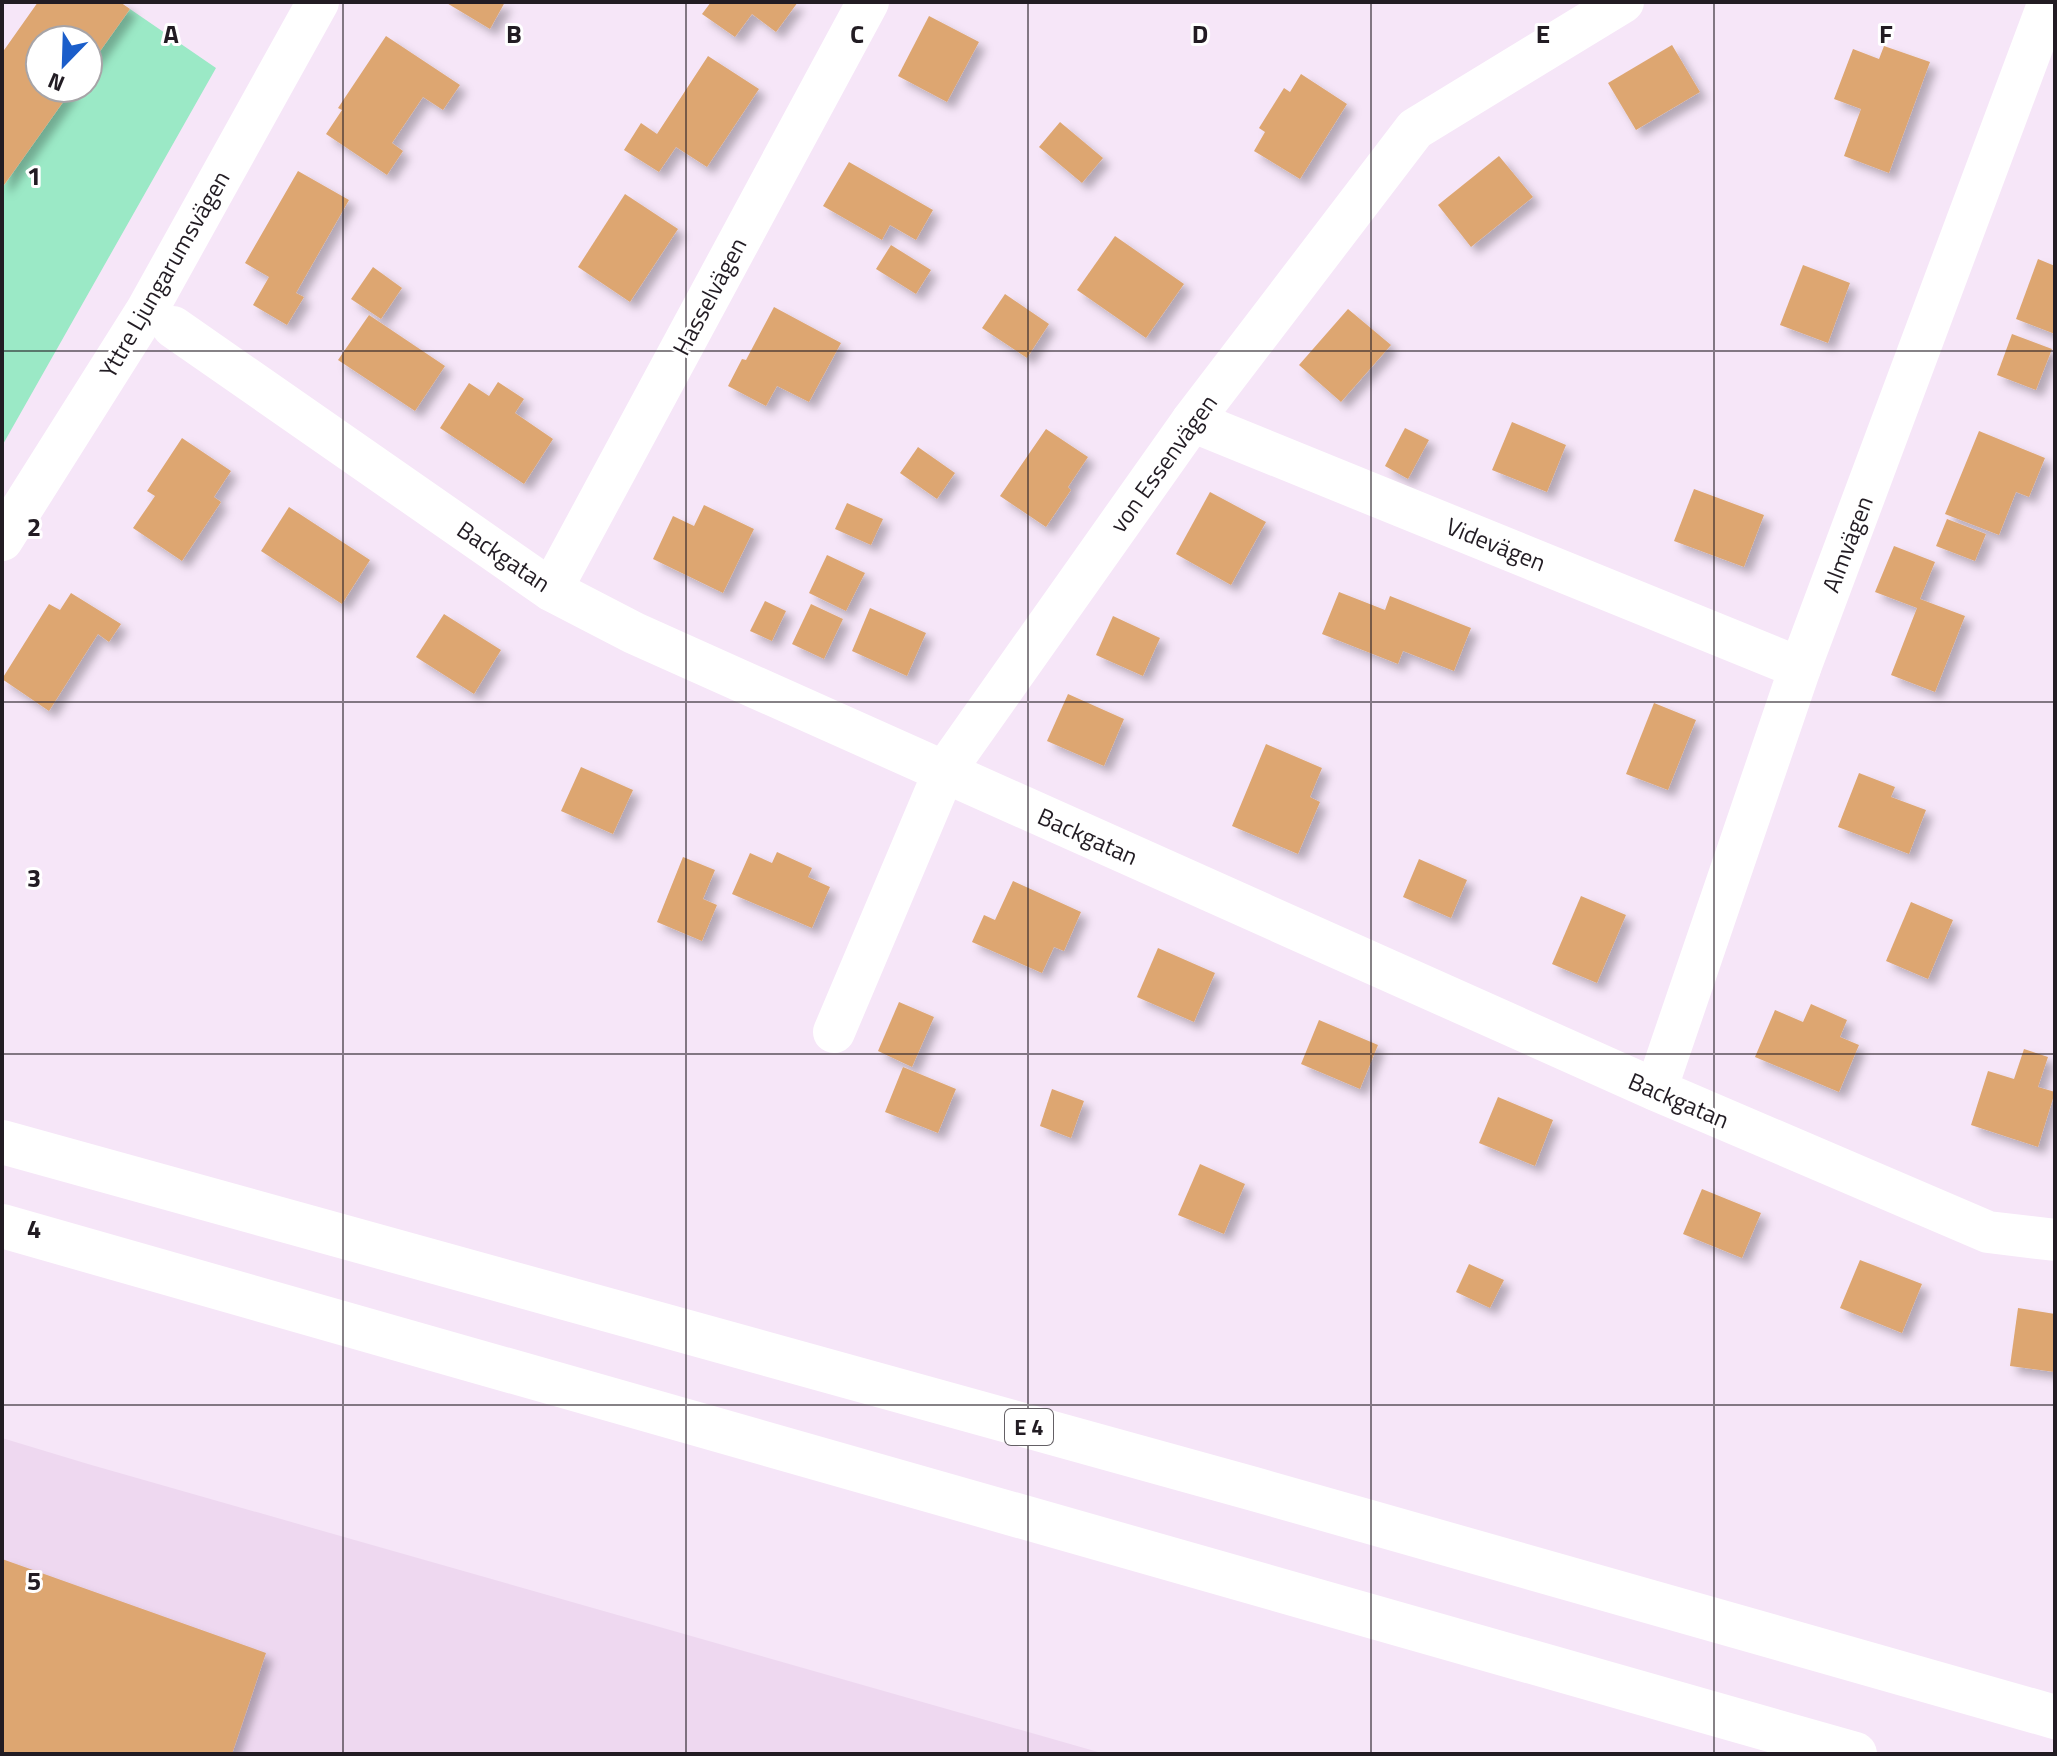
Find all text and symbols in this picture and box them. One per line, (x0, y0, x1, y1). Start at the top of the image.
text: A (163, 14, 179, 53)
text: B (506, 14, 522, 53)
text: C (850, 14, 864, 53)
text: D (1192, 14, 1208, 53)
text: E (1536, 14, 1550, 53)
text: F (1879, 14, 1893, 53)
north arrow (24, 24, 104, 104)
text: N (43, 64, 70, 101)
text: 1 (27, 156, 41, 195)
street label: Yttre Ljungarumsvägen (90, 164, 238, 384)
street label: Hasselvägen (663, 231, 755, 361)
street label: von Essenvägen (1100, 386, 1226, 540)
street label: Almvägen (1812, 491, 1882, 597)
text: 2 (27, 507, 41, 546)
street label: Videvägen (1441, 508, 1551, 580)
street label: Backgatan (450, 511, 558, 601)
street label: Backgatan (1032, 798, 1144, 874)
text: 3 (27, 858, 41, 897)
street label: Backgatan (1623, 1063, 1735, 1137)
text: 4 (27, 1209, 41, 1248)
road number: E 4 (1005, 1409, 1053, 1445)
text: 5 (27, 1561, 41, 1600)

